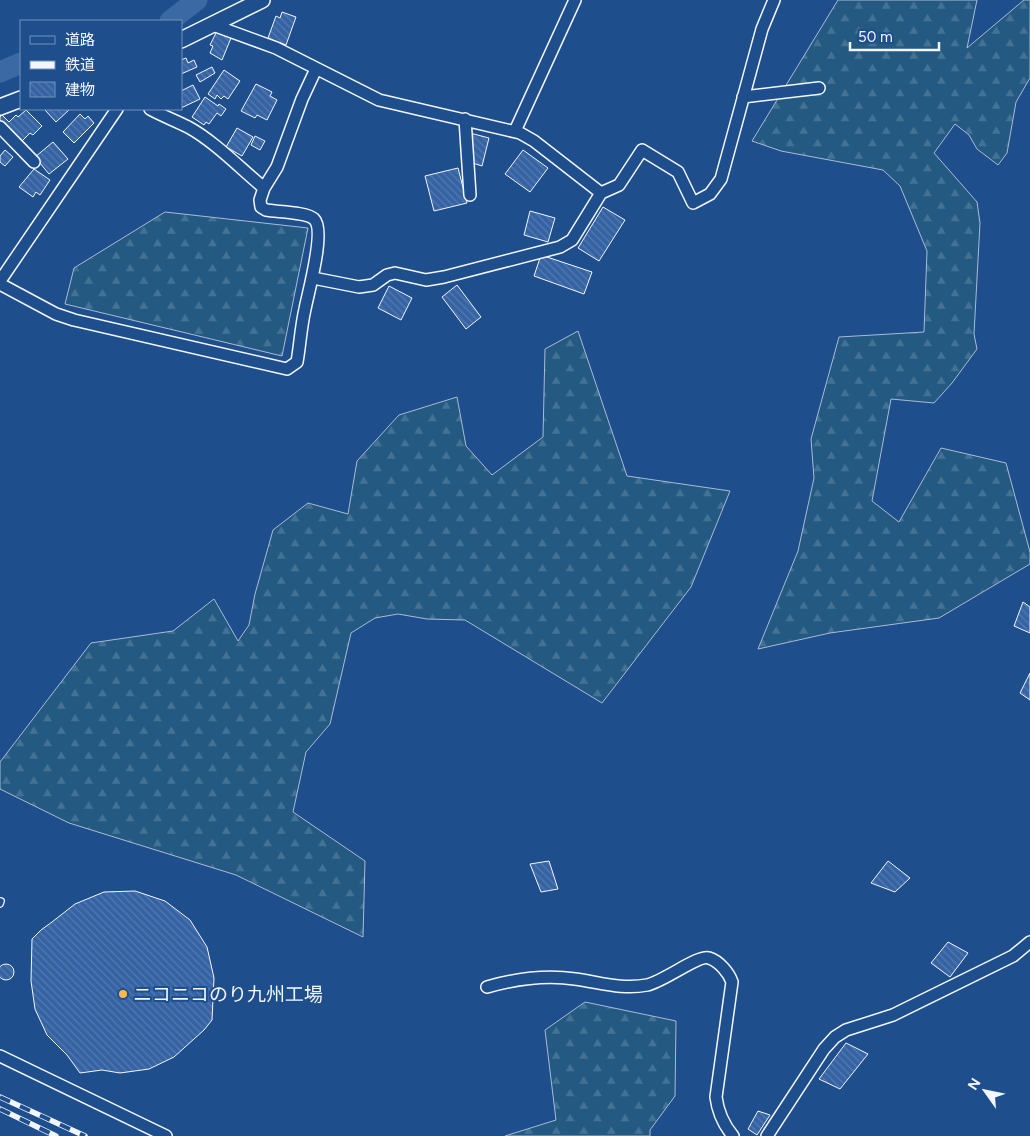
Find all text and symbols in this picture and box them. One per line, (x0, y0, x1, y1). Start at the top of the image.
legend (20, 20, 182, 110)
scale bar (850, 20, 939, 52)
text: 50 m (858, 28, 893, 46)
text: 道路 (65, 31, 95, 49)
text: 鉄道 (65, 56, 95, 74)
text: 建物 (65, 81, 95, 99)
place label: ニコニコのり九州工場 (133, 983, 323, 1006)
marker: ニコニコのり九州工場 (117, 988, 129, 1000)
north arrow (960, 1066, 1010, 1116)
text: N (964, 1075, 985, 1093)

